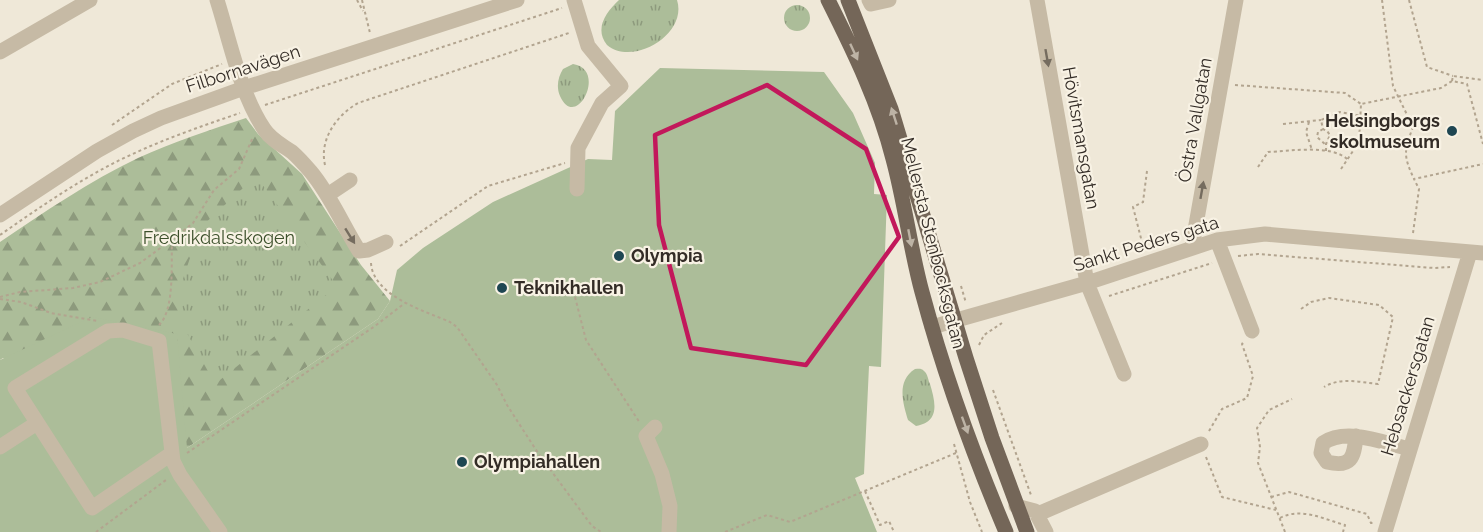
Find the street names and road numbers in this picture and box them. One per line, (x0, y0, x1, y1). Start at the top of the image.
street label: Filbornavägen (183, 40, 303, 97)
street label: Östra Vallgatan (1173, 56, 1216, 184)
street label: Hövitsmansgatan (1059, 65, 1104, 211)
street label: Mellersta Stenbocksgatan (897, 135, 970, 351)
street label: Sankt Peders gata (1071, 211, 1221, 276)
street label: Hebsackersgatan (1376, 313, 1439, 458)

